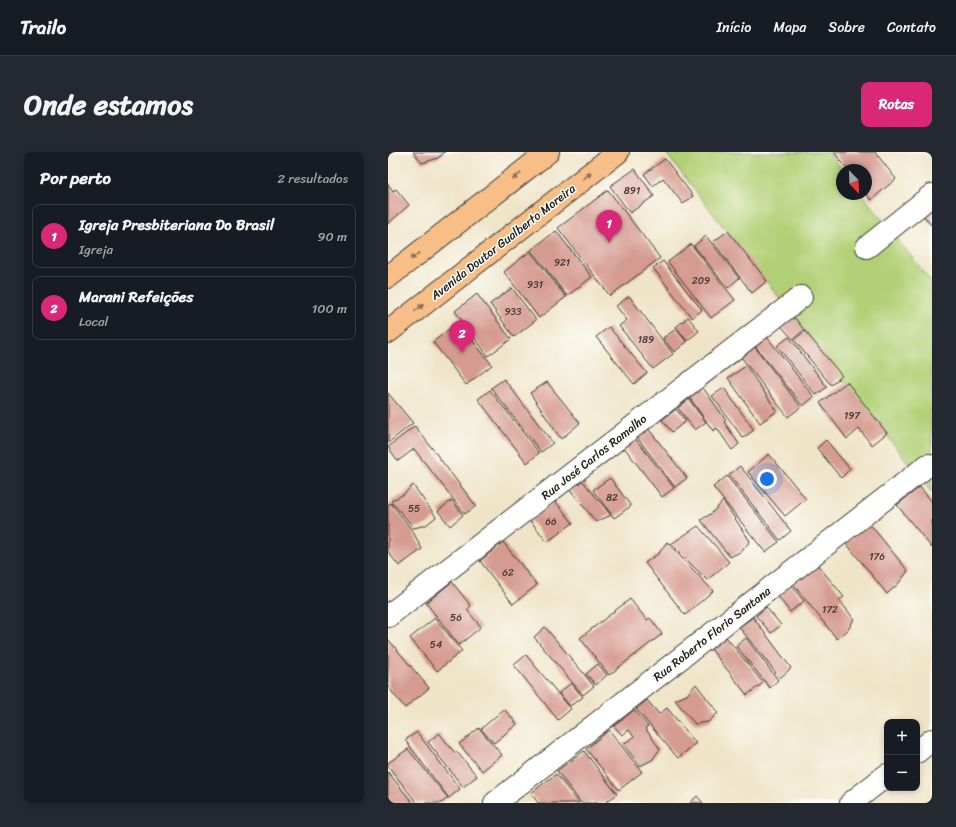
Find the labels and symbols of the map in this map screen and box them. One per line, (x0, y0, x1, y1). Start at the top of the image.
north arrow (836, 164, 872, 200)
one-way arrow (512, 172, 523, 180)
one-way arrow (582, 172, 593, 180)
street label: Avenida Doutor Gualberto Moreira (425, 178, 581, 306)
house number: 891 (624, 182, 640, 200)
pin: 1 (596, 210, 622, 243)
one-way arrow (409, 252, 420, 260)
house number: 921 (554, 254, 570, 272)
house number: 209 (692, 272, 710, 290)
house number: 931 (527, 276, 543, 294)
house number: 933 (504, 303, 522, 321)
one-way arrow (413, 304, 424, 312)
pin: 2 (449, 320, 475, 353)
house number: 189 (638, 331, 654, 349)
house number: 197 (844, 407, 861, 425)
street label: Rua José Carlos Ramalho (536, 408, 652, 506)
your location (757, 469, 777, 489)
house number: 82 (606, 489, 618, 507)
house number: 55 (408, 500, 420, 518)
house number: 66 (545, 513, 557, 531)
house number: 176 (869, 548, 885, 566)
house number: 62 (502, 564, 514, 582)
street label: Rua Roberto Florio Santana (648, 580, 777, 687)
house number: 172 (822, 601, 838, 619)
house number: 56 (450, 609, 462, 627)
house number: 54 (430, 636, 442, 654)

